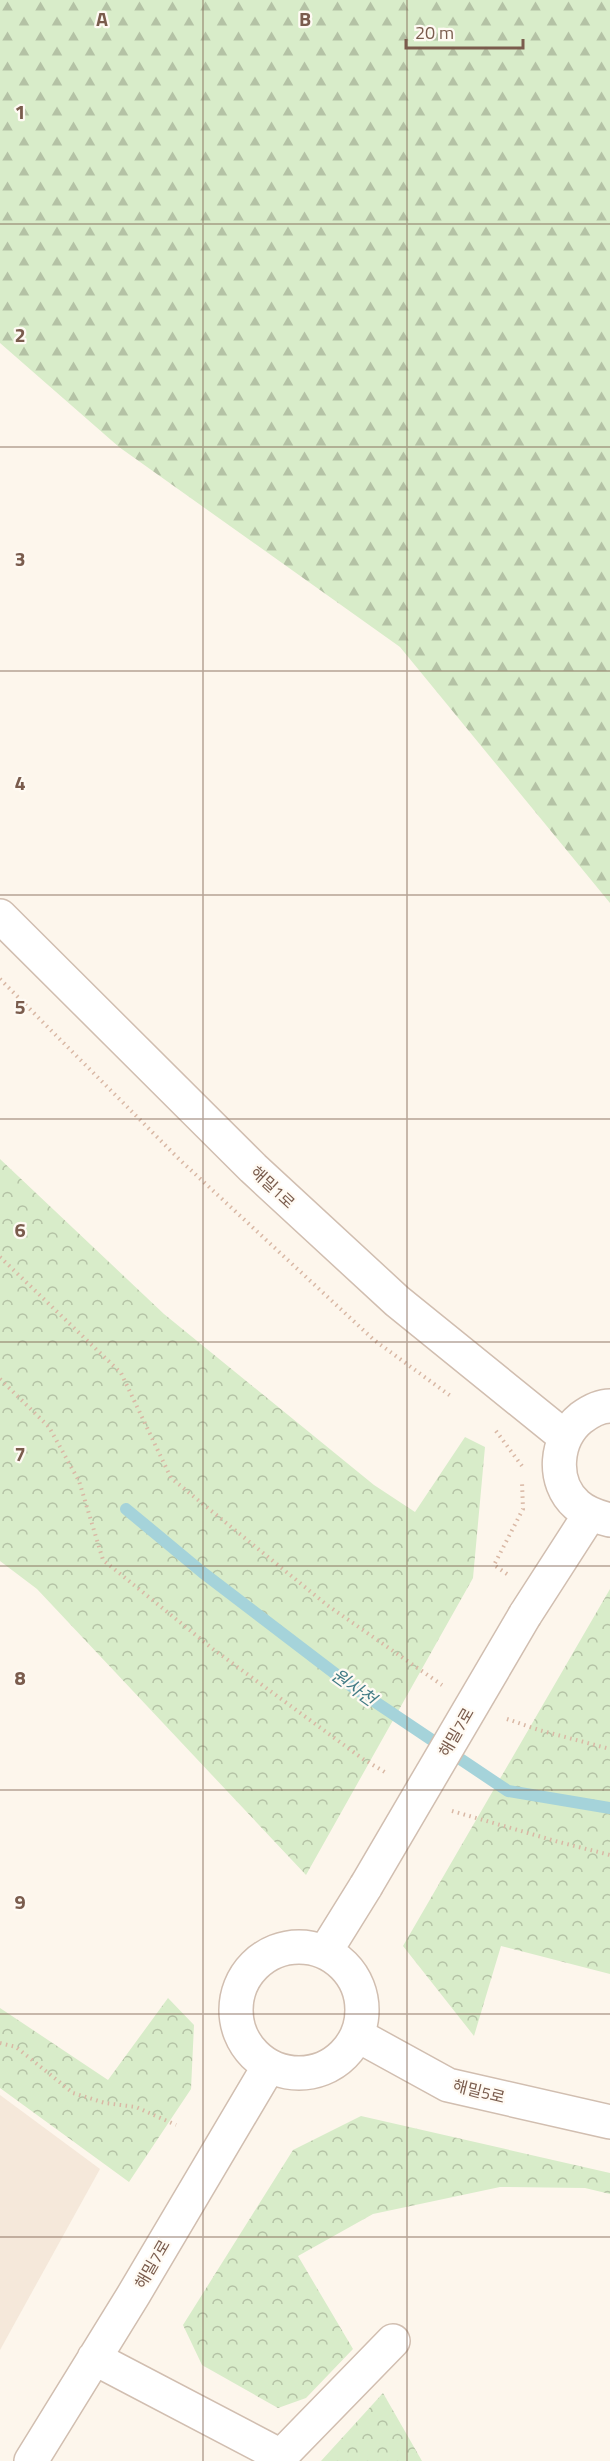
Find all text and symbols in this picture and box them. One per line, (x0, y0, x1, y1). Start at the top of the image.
text: A (96, 3, 108, 34)
text: B (299, 3, 311, 34)
scale bar (406, 12, 523, 50)
text: 20 m (415, 19, 454, 46)
text: 1 (14, 96, 26, 127)
text: 2 (14, 319, 26, 350)
text: 3 (14, 543, 26, 574)
text: 4 (14, 767, 26, 798)
text: 5 (14, 991, 26, 1022)
street label: 해밀1로 (245, 1160, 301, 1214)
text: 6 (14, 1214, 26, 1245)
text: 7 (14, 1438, 26, 1469)
water label: 원사천 (326, 1661, 384, 1714)
text: 8 (14, 1662, 26, 1693)
street label: 해밀7로 (432, 1703, 480, 1761)
text: 9 (14, 1886, 26, 1917)
street label: 해밀5로 (450, 2073, 508, 2109)
street label: 해밀7로 (128, 2235, 176, 2293)

